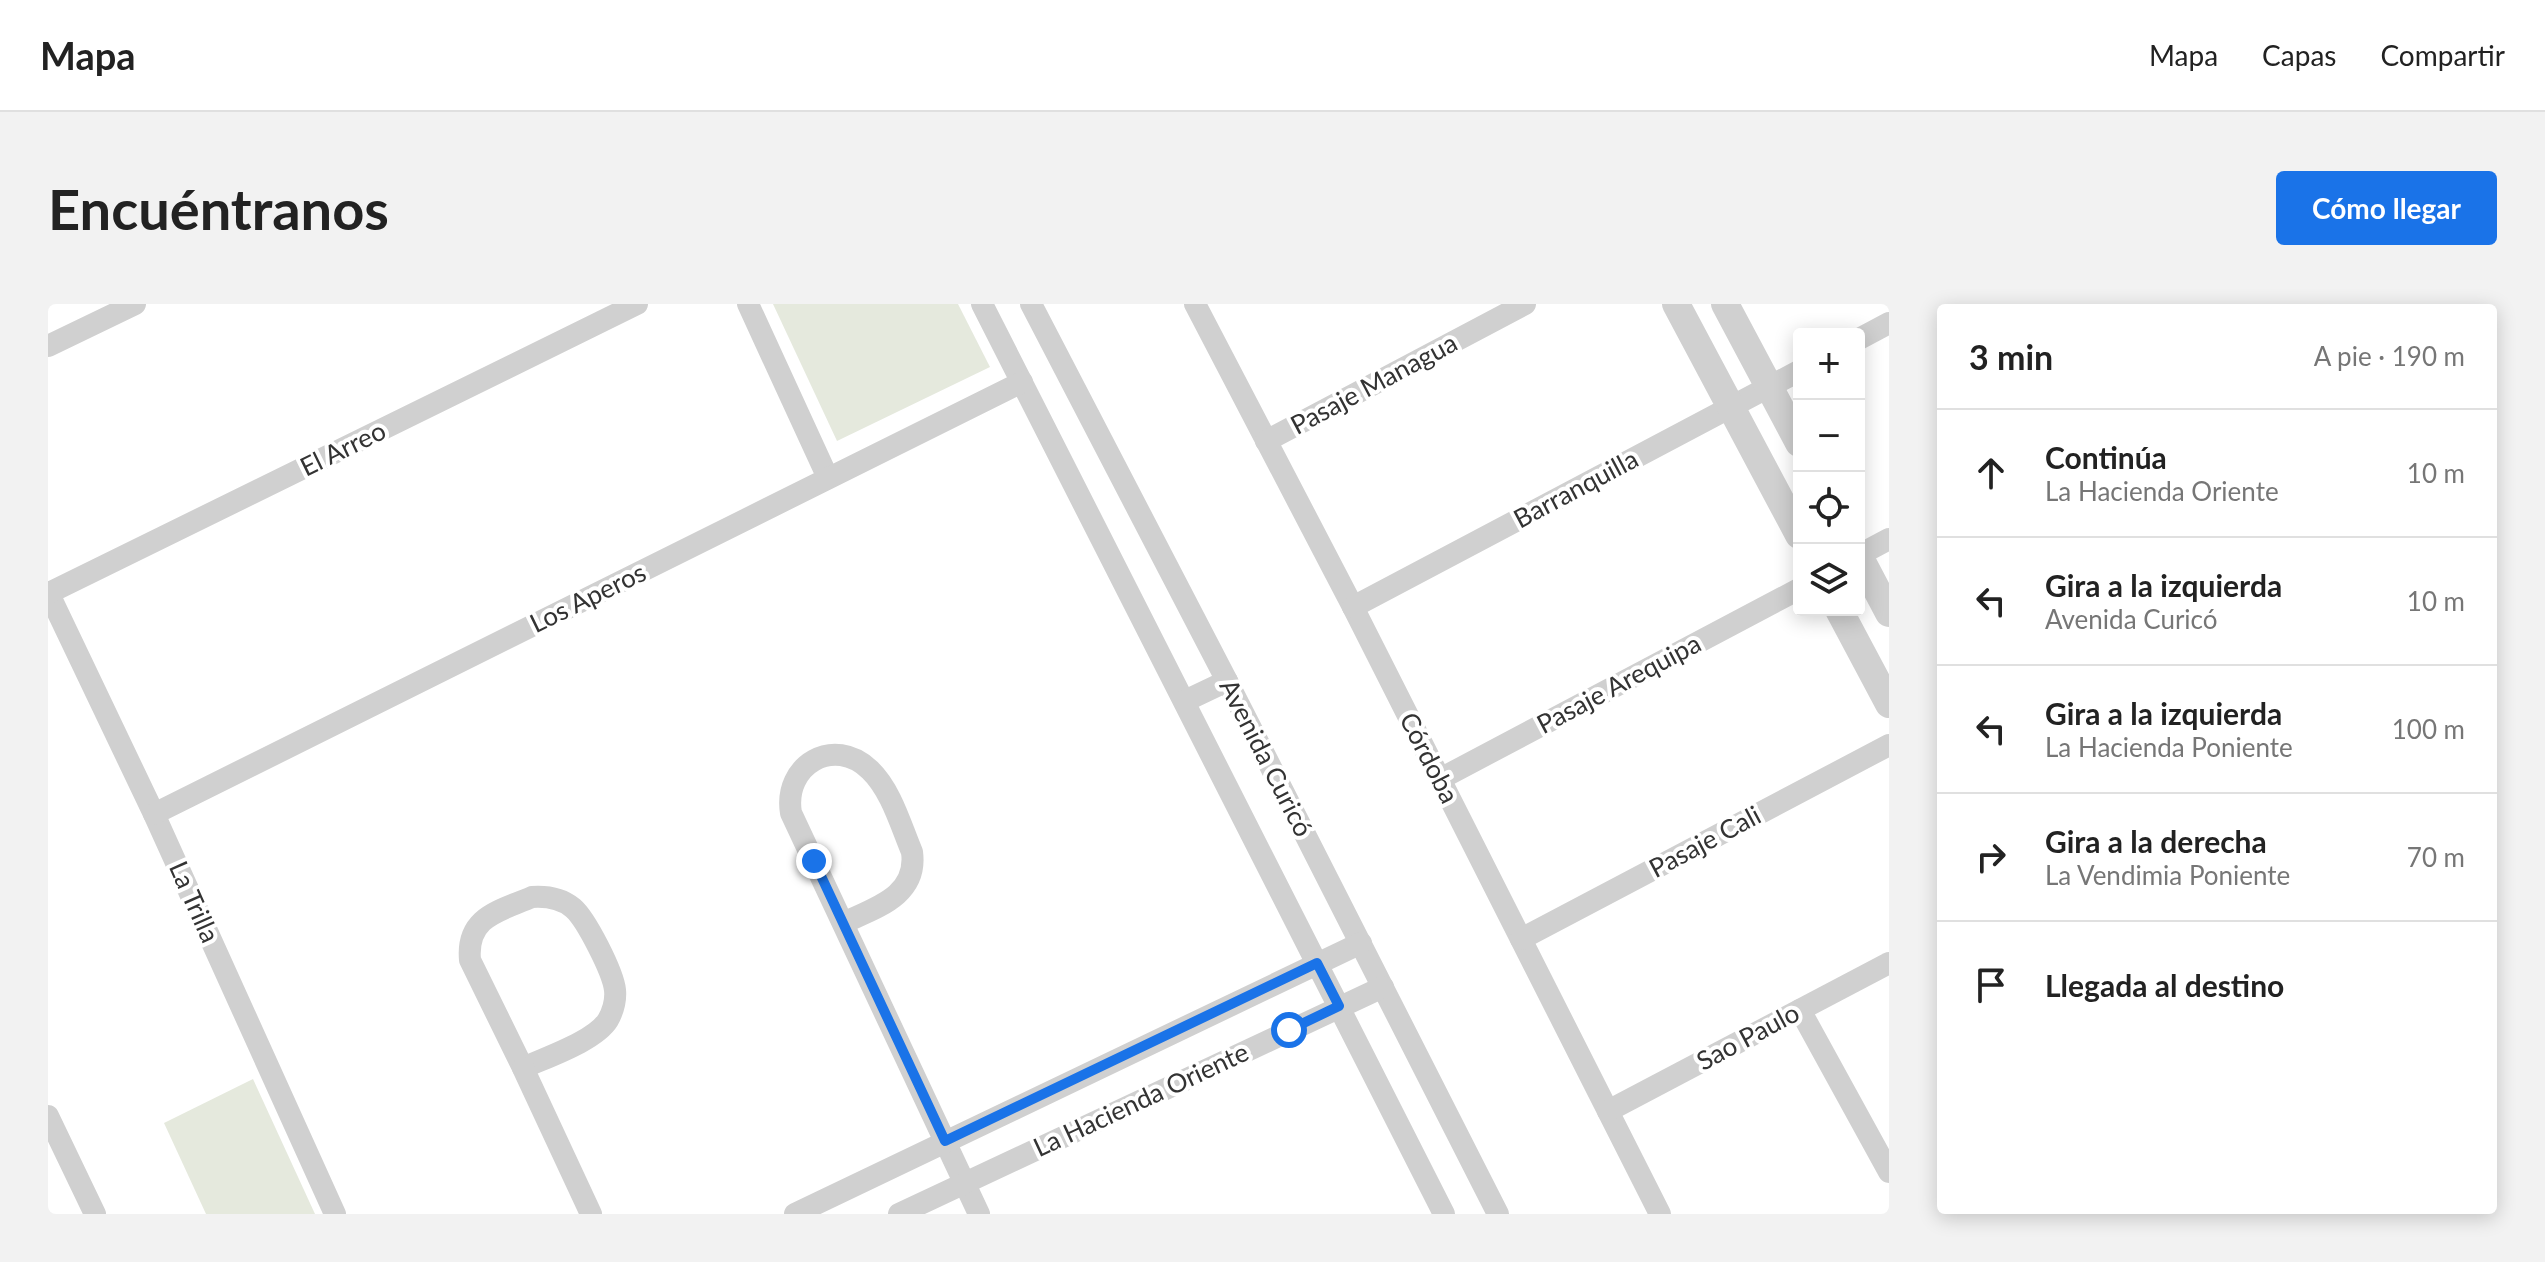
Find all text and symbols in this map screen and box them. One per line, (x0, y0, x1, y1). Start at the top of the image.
text: Mapa (40, 32, 136, 78)
text: Mapa (2149, 38, 2218, 72)
text: Capas (2262, 38, 2336, 72)
text: Compartir (2380, 38, 2505, 72)
button: Cómo llegar (2276, 171, 2497, 245)
text: Encuéntranos (48, 175, 389, 242)
street label: Pasaje Managua (1285, 326, 1462, 440)
map controls (1793, 328, 1865, 616)
button: + (1793, 328, 1865, 400)
text: 3 min (1969, 336, 2053, 377)
text: A pie · 190 m (2314, 340, 2465, 372)
button: − (1793, 400, 1865, 472)
street label: El Arreo (295, 414, 391, 482)
text: Continúa (2045, 439, 2167, 475)
street label: Barranquilla (1508, 442, 1643, 534)
icon: ahead (1969, 451, 2013, 495)
text: 10 m (2407, 457, 2465, 489)
button: locate (1793, 472, 1865, 544)
text: La Hacienda Oriente (2045, 475, 2279, 507)
button: layers (1793, 544, 1865, 616)
street label: Los Aperos (524, 555, 651, 639)
text: Gira a la izquierda (2045, 567, 2282, 603)
icon: left (1969, 579, 2013, 623)
text: 10 m (2407, 585, 2465, 617)
text: Avenida Curicó (2045, 603, 2218, 635)
street label: Pasaje Arequipa (1531, 626, 1706, 740)
street label: Avenida Curicó (1213, 673, 1320, 842)
text: Gira a la izquierda (2045, 695, 2282, 731)
street label: Córdoba (1393, 707, 1466, 808)
icon: left (1969, 707, 2013, 751)
text: 100 m (2392, 713, 2465, 745)
text: La Hacienda Poniente (2045, 731, 2293, 763)
street label: Pasaje Cali (1643, 798, 1766, 884)
text: Gira a la derecha (2045, 823, 2267, 859)
icon: right (1969, 835, 2013, 879)
text: 70 m (2407, 841, 2465, 873)
route end (796, 843, 832, 879)
street label: La Trilla (163, 856, 227, 947)
text: La Vendimia Poniente (2045, 859, 2290, 891)
icon: arrive (1969, 963, 2013, 1007)
text: Llegada al destino (2045, 967, 2284, 1003)
street label: Sao Paulo (1691, 996, 1804, 1076)
route start (1271, 1012, 1307, 1048)
street label: La Hacienda Oriente (1028, 1035, 1253, 1163)

